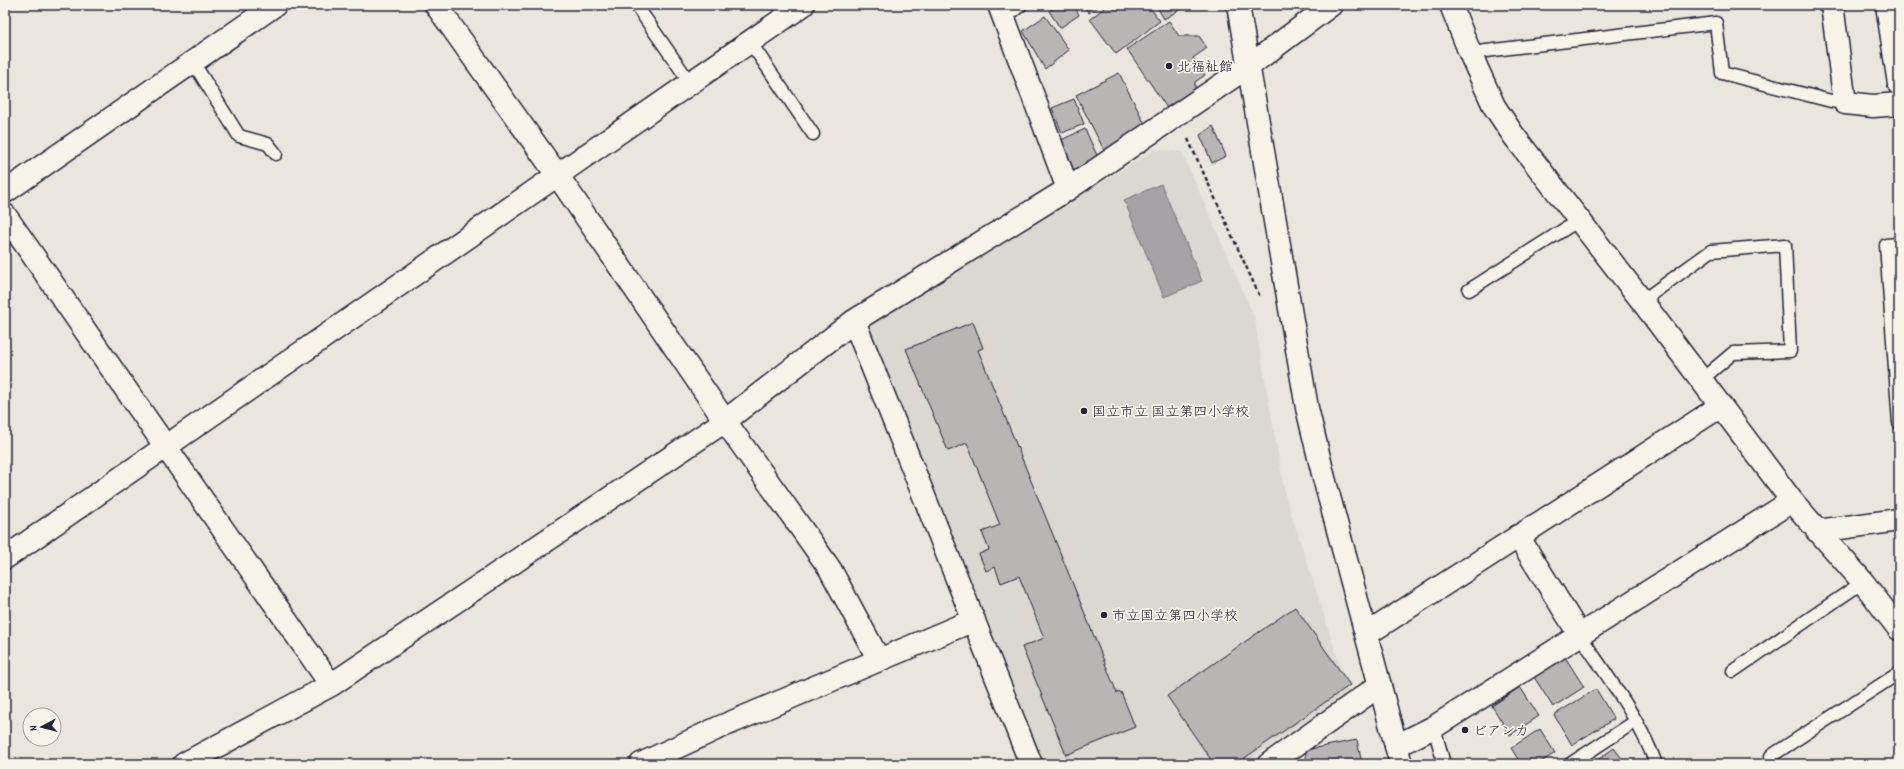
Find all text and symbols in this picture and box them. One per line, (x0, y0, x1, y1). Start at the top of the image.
place label: 北福祉館 (1177, 58, 1233, 78)
marker: 北福祉館 (1164, 61, 1174, 71)
place label: 国立市立 国立第四小学校 (1092, 403, 1249, 423)
marker: 国立市立 国立第四小学校 (1079, 406, 1089, 416)
place label: 市立国立第四小学校 (1112, 607, 1238, 627)
marker: 市立国立第四小学校 (1099, 610, 1109, 620)
north arrow (22, 707, 62, 747)
place label: ビアンカ (1473, 722, 1529, 742)
text: N (26, 724, 42, 732)
marker: ビアンカ (1460, 725, 1470, 735)

